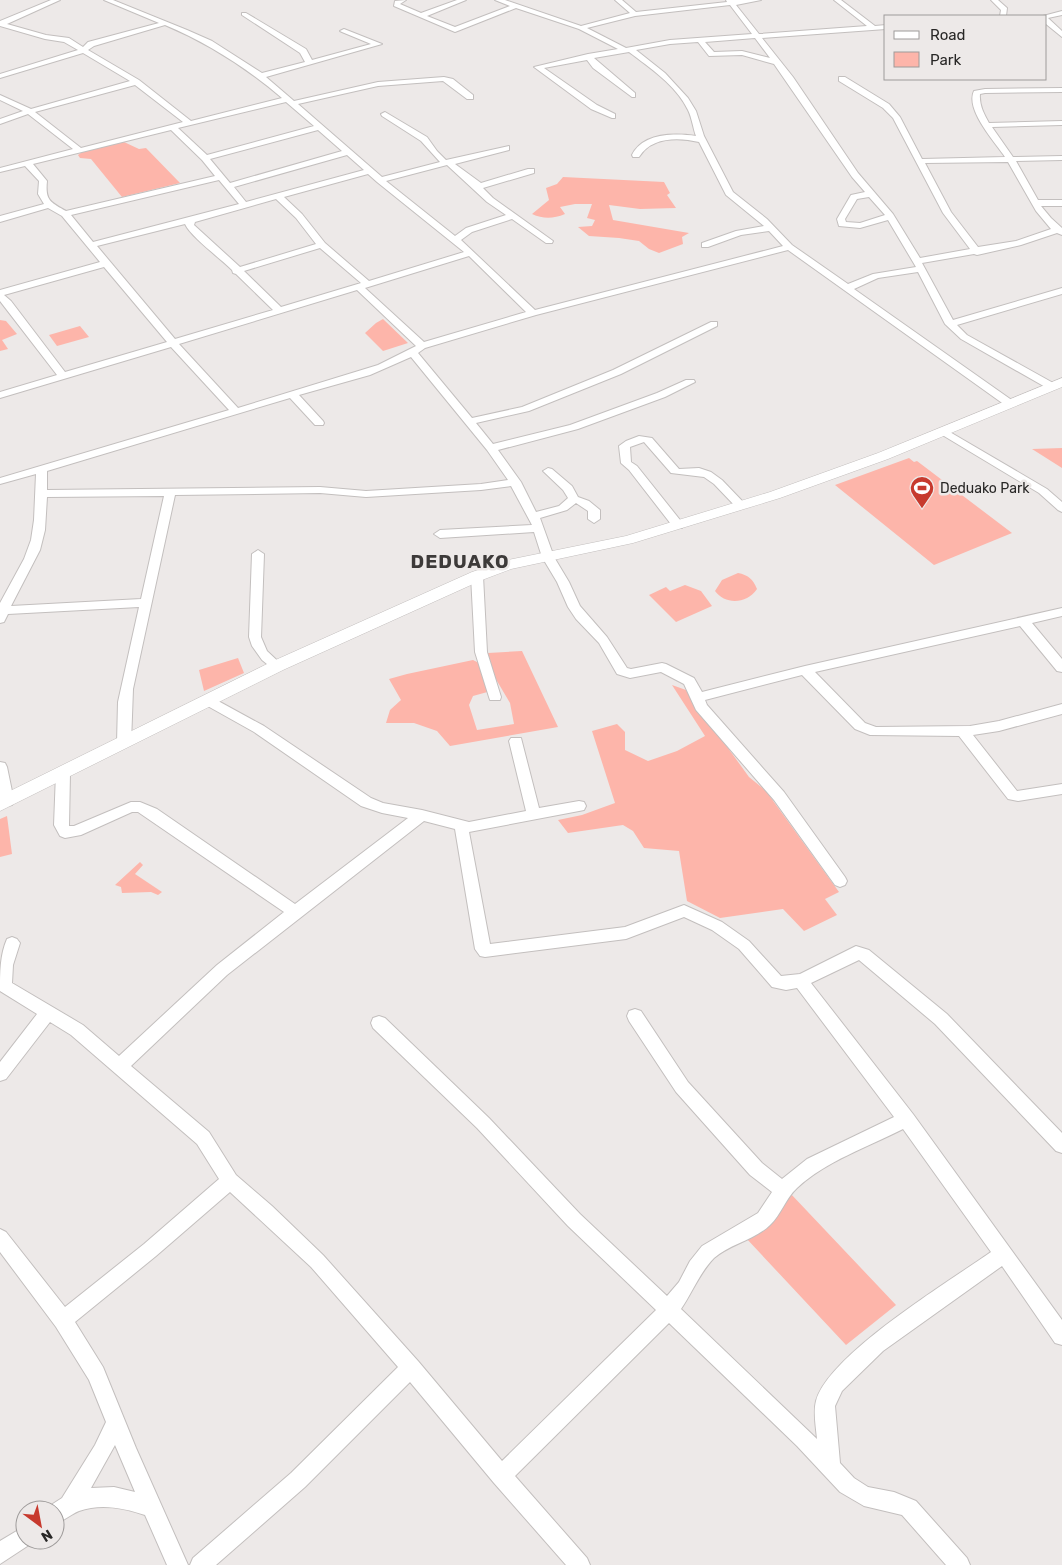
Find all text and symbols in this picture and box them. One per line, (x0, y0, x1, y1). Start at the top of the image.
legend (884, 15, 1047, 80)
text: Road (930, 26, 966, 44)
text: Park (930, 51, 961, 69)
sports icon: Deduako Park (909, 475, 935, 509)
place label: Deduako Park (940, 480, 1030, 497)
district label: DEDUAKO (411, 550, 509, 573)
north arrow (15, 1500, 65, 1550)
text: N (38, 1526, 55, 1545)

